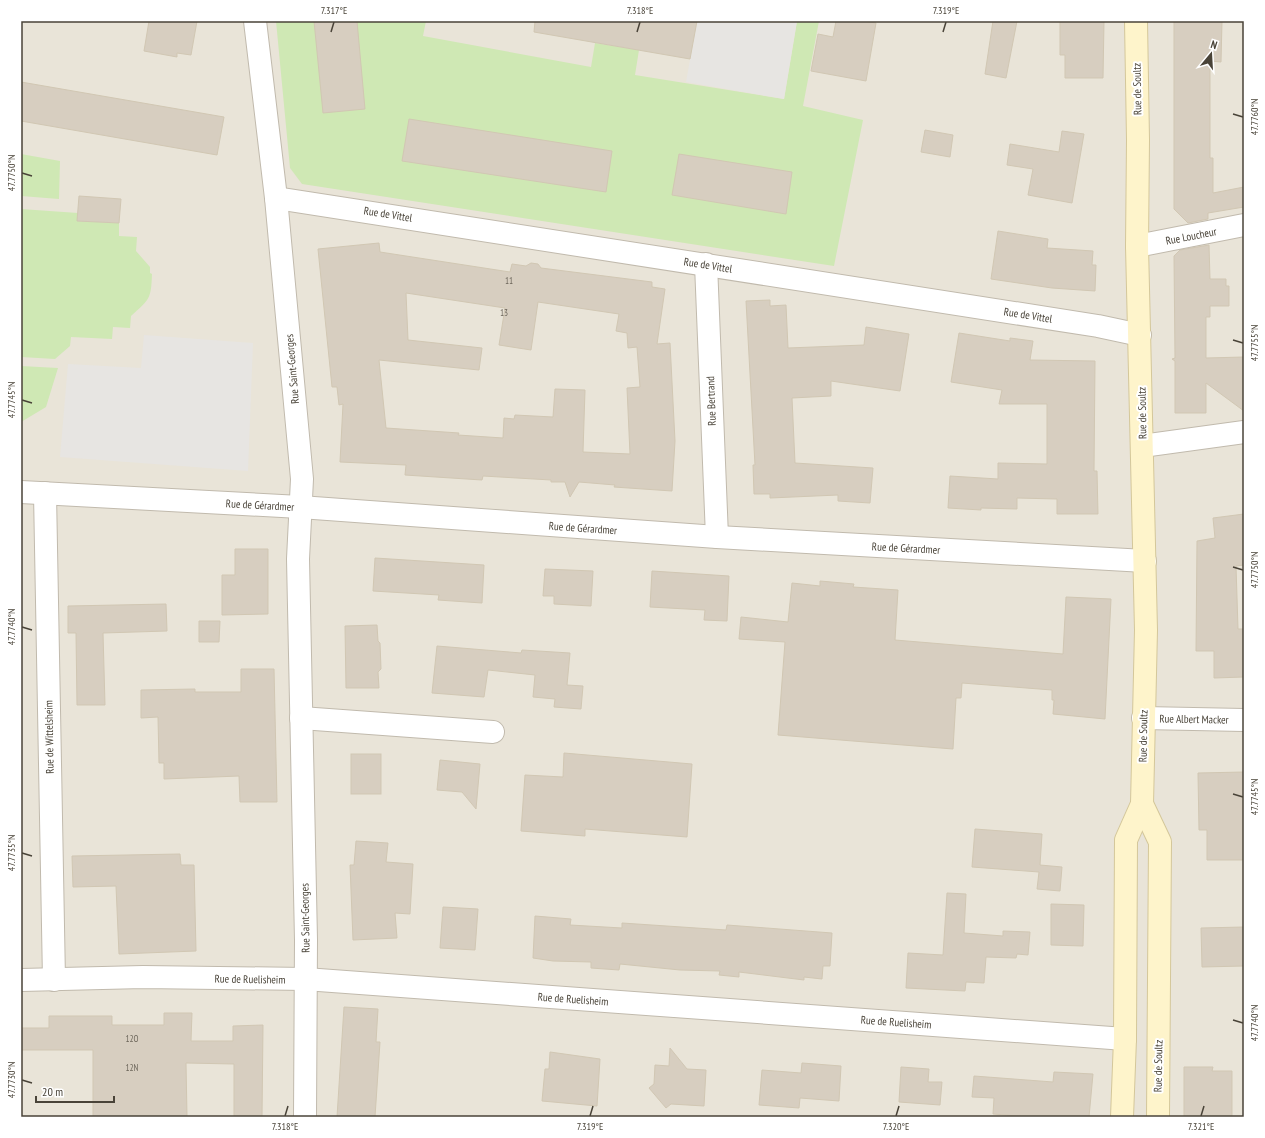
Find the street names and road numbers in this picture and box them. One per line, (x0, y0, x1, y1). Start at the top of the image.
street label: Rue de Soultz (1130, 63, 1144, 115)
street label: Rue de Vittel (363, 203, 414, 225)
street label: Rue Loucheur (1164, 224, 1218, 248)
street label: Rue de Vittel (683, 254, 734, 276)
street label: Rue de Vittel (1003, 304, 1054, 326)
street label: Rue Saint-Georges (282, 333, 302, 404)
street label: Rue Bertrand (703, 376, 719, 426)
street label: Rue de Soultz (1135, 387, 1149, 439)
street label: Rue de Gérardmer (225, 496, 295, 514)
street label: Rue de Gérardmer (548, 519, 618, 537)
street label: Rue de Gérardmer (871, 539, 941, 557)
street label: Rue de Wittelsheim (41, 700, 57, 774)
street label: Rue de Soultz (1136, 710, 1150, 762)
street label: Rue Albert Macker (1159, 711, 1229, 727)
street label: Rue Saint-Georges (297, 883, 313, 953)
street label: Rue de Ruelisheim (215, 971, 285, 987)
street label: Rue de Ruelisheim (537, 990, 609, 1008)
street label: Rue de Ruelisheim (860, 1013, 932, 1031)
street label: Rue de Soultz (1151, 1040, 1165, 1092)

